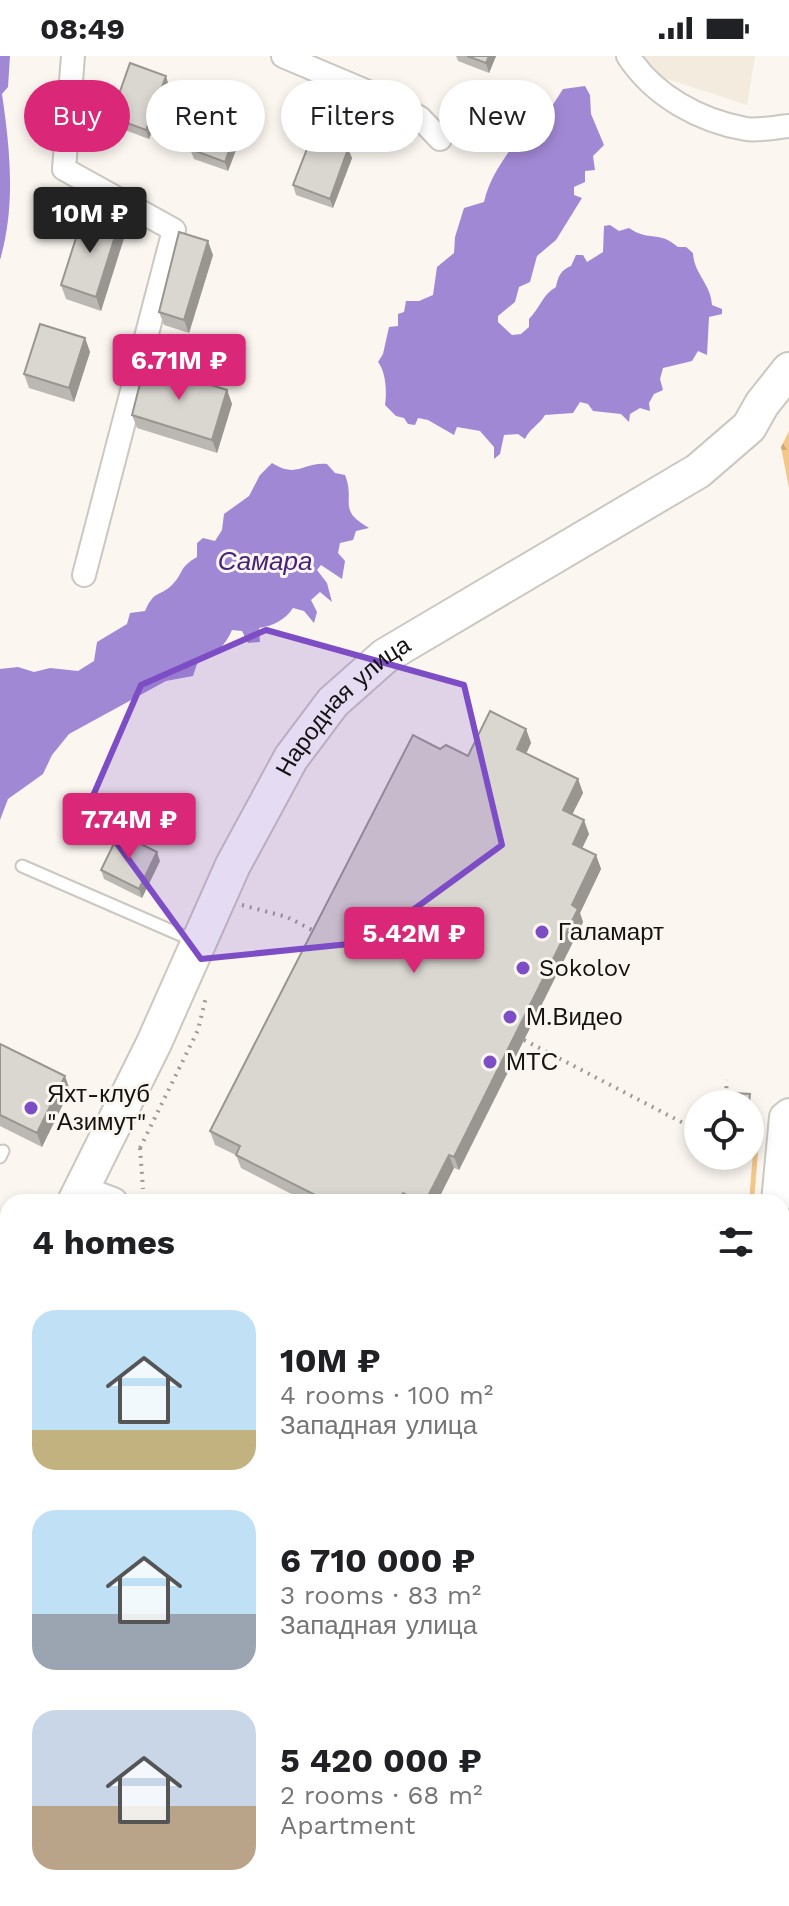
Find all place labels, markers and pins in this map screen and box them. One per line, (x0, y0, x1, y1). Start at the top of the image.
pin: 10M ₽ (34, 187, 146, 255)
pin: 6.71M ₽ (105, 334, 253, 402)
pin: 7.74M ₽ (55, 793, 203, 861)
pin: 5.42M ₽ (340, 907, 488, 975)
place label: Галамарт (558, 918, 664, 946)
marker: Галамарт (533, 923, 551, 941)
place label: Sokolov (539, 954, 631, 982)
marker: Sokolov (514, 959, 532, 977)
place label: М.Видео (526, 1003, 623, 1031)
marker: М.Видео (501, 1008, 519, 1026)
place label: МТС (506, 1048, 558, 1076)
marker: МТС (481, 1053, 499, 1071)
place label: Яхт-клуб "Азимут" (47, 1080, 150, 1136)
marker: Яхт-клуб "Азимут" (22, 1099, 40, 1117)

